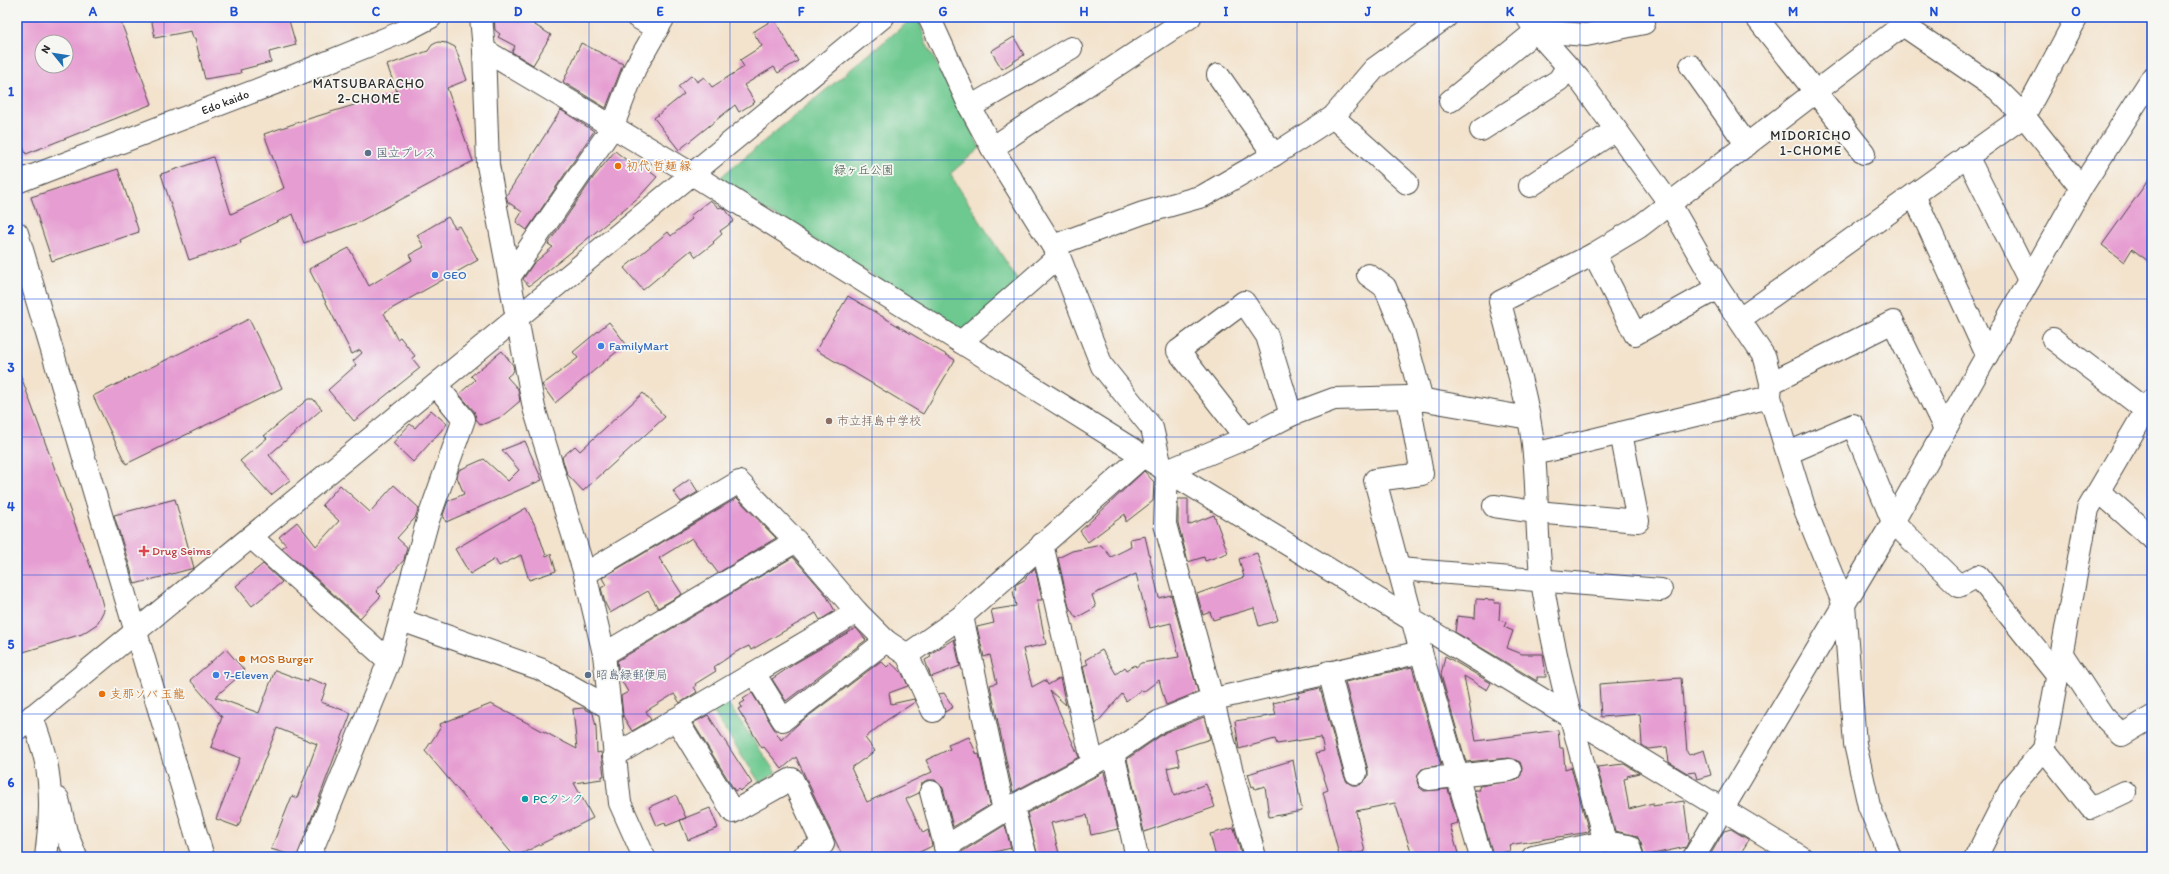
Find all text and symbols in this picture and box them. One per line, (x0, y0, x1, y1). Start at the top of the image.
text: A (88, 4, 98, 19)
text: B (230, 4, 239, 19)
text: C (372, 4, 381, 19)
text: D (514, 4, 523, 19)
text: E (656, 4, 664, 19)
text: F (798, 4, 805, 19)
text: G (939, 4, 948, 19)
text: H (1080, 4, 1089, 19)
text: I (1224, 4, 1229, 19)
text: J (1364, 4, 1372, 19)
text: K (1506, 4, 1515, 19)
text: L (1648, 4, 1655, 19)
text: M (1788, 4, 1798, 19)
text: N (1930, 4, 1939, 19)
text: O (2071, 4, 2081, 19)
north arrow (34, 34, 74, 74)
text: N (38, 43, 53, 56)
district label: MATSUBARACHO 2-CHOME (313, 76, 425, 106)
text: 1 (8, 84, 14, 99)
street label: Edo kaido (199, 87, 251, 118)
district label: MIDORICHO 1-CHOME (1770, 128, 1852, 158)
place label: 国立プレス (376, 146, 436, 160)
marker: 国立プレス (363, 148, 373, 158)
place label: 初代 哲麺 縁 (626, 159, 691, 173)
marker: 初代 哲麺 縁 (613, 161, 623, 171)
park label: 緑ヶ丘公園 (834, 163, 894, 177)
text: 2 (8, 222, 15, 237)
place label: GEO (443, 268, 467, 282)
marker: GEO (430, 270, 440, 280)
place label: FamilyMart (609, 339, 669, 353)
marker: FamilyMart (596, 341, 606, 351)
text: 3 (7, 360, 15, 375)
place label: 市立拝島中学校 (837, 414, 921, 428)
marker: 市立拝島中学校 (824, 416, 834, 426)
text: 4 (7, 499, 15, 514)
place label: Drug Seims (152, 544, 211, 558)
marker: Drug Seims (139, 546, 149, 556)
text: 5 (8, 637, 15, 652)
place label: MOS Burger (250, 652, 314, 666)
marker: MOS Burger (237, 654, 247, 664)
place label: 7-Eleven (224, 668, 269, 682)
place label: 昭島緑郵便局 (596, 668, 668, 682)
marker: 7-Eleven (211, 670, 221, 680)
marker: 昭島緑郵便局 (583, 670, 593, 680)
place label: 支那ソバ 玉龍 (110, 687, 185, 701)
marker: 支那ソバ 玉龍 (97, 689, 107, 699)
text: 6 (8, 775, 15, 790)
place label: PCタンク (533, 792, 584, 806)
marker: PCタンク (520, 794, 530, 804)

